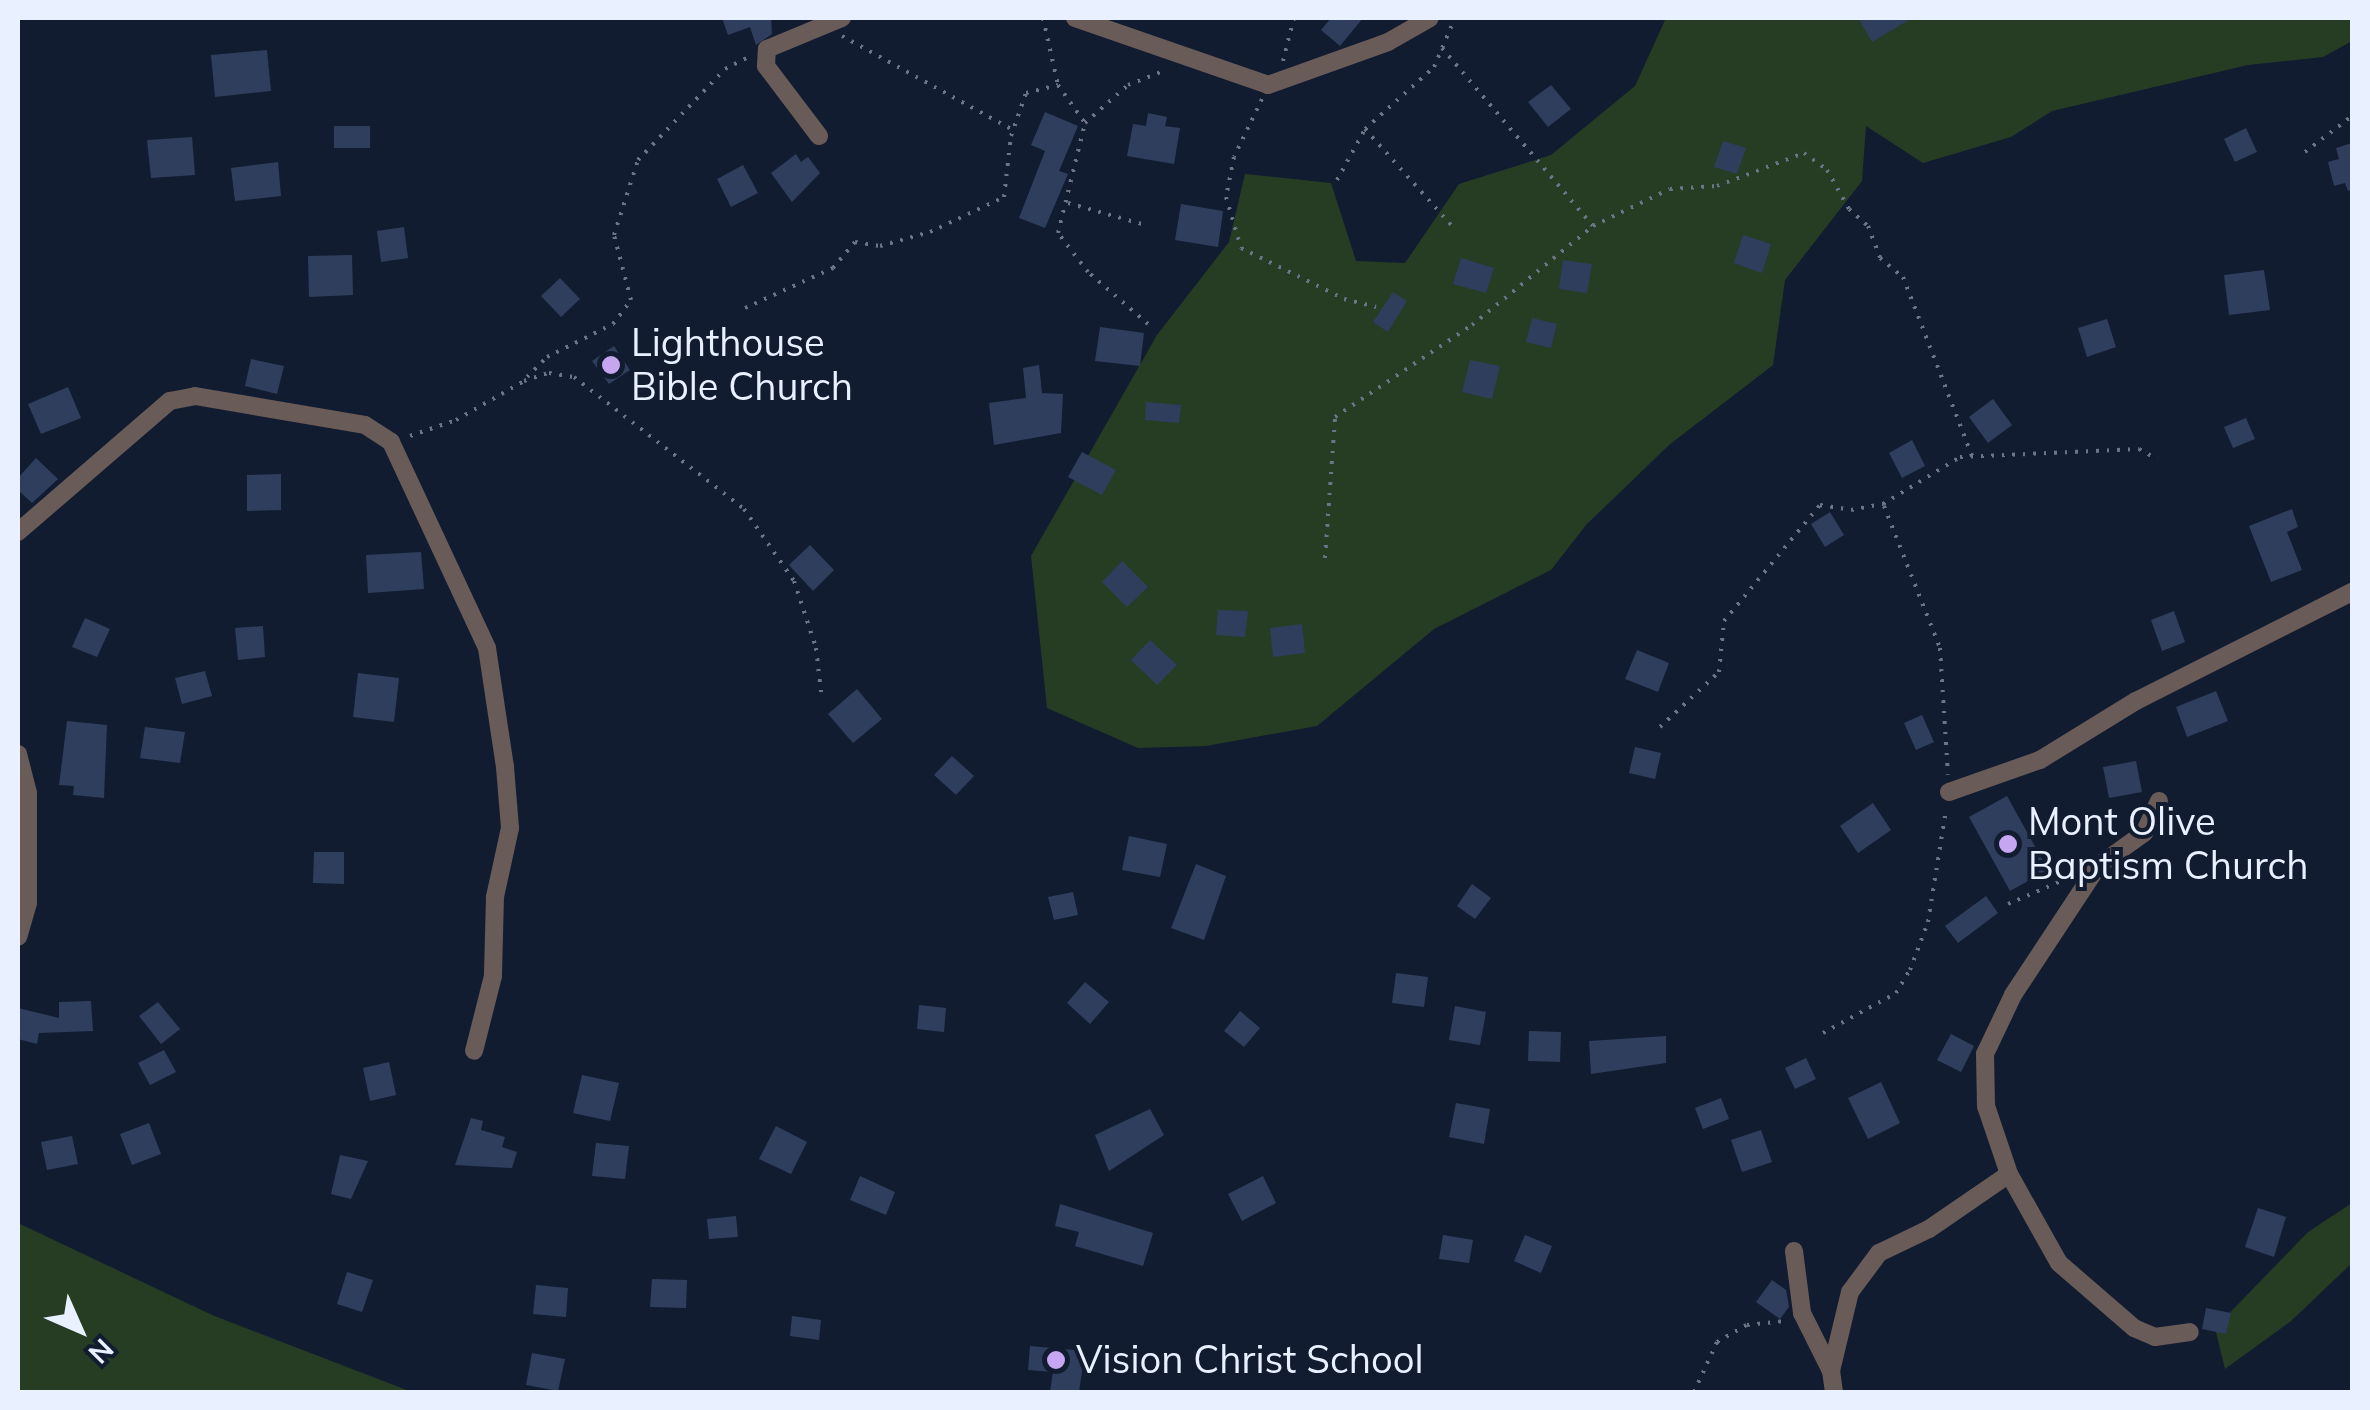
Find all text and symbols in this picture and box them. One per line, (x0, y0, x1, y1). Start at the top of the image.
place label: Lighthouse Bible Church (631, 320, 853, 409)
marker: Lighthouse Bible Church (600, 354, 622, 376)
place label: Mont Olive Baptism Church (2028, 799, 2309, 888)
marker: Mont Olive Baptism Church (1997, 833, 2019, 855)
north arrow (30, 1280, 130, 1380)
text: N (82, 1332, 121, 1371)
place label: Vision Christ School (1076, 1337, 1424, 1383)
marker: Vision Christ School (1045, 1349, 1067, 1371)

